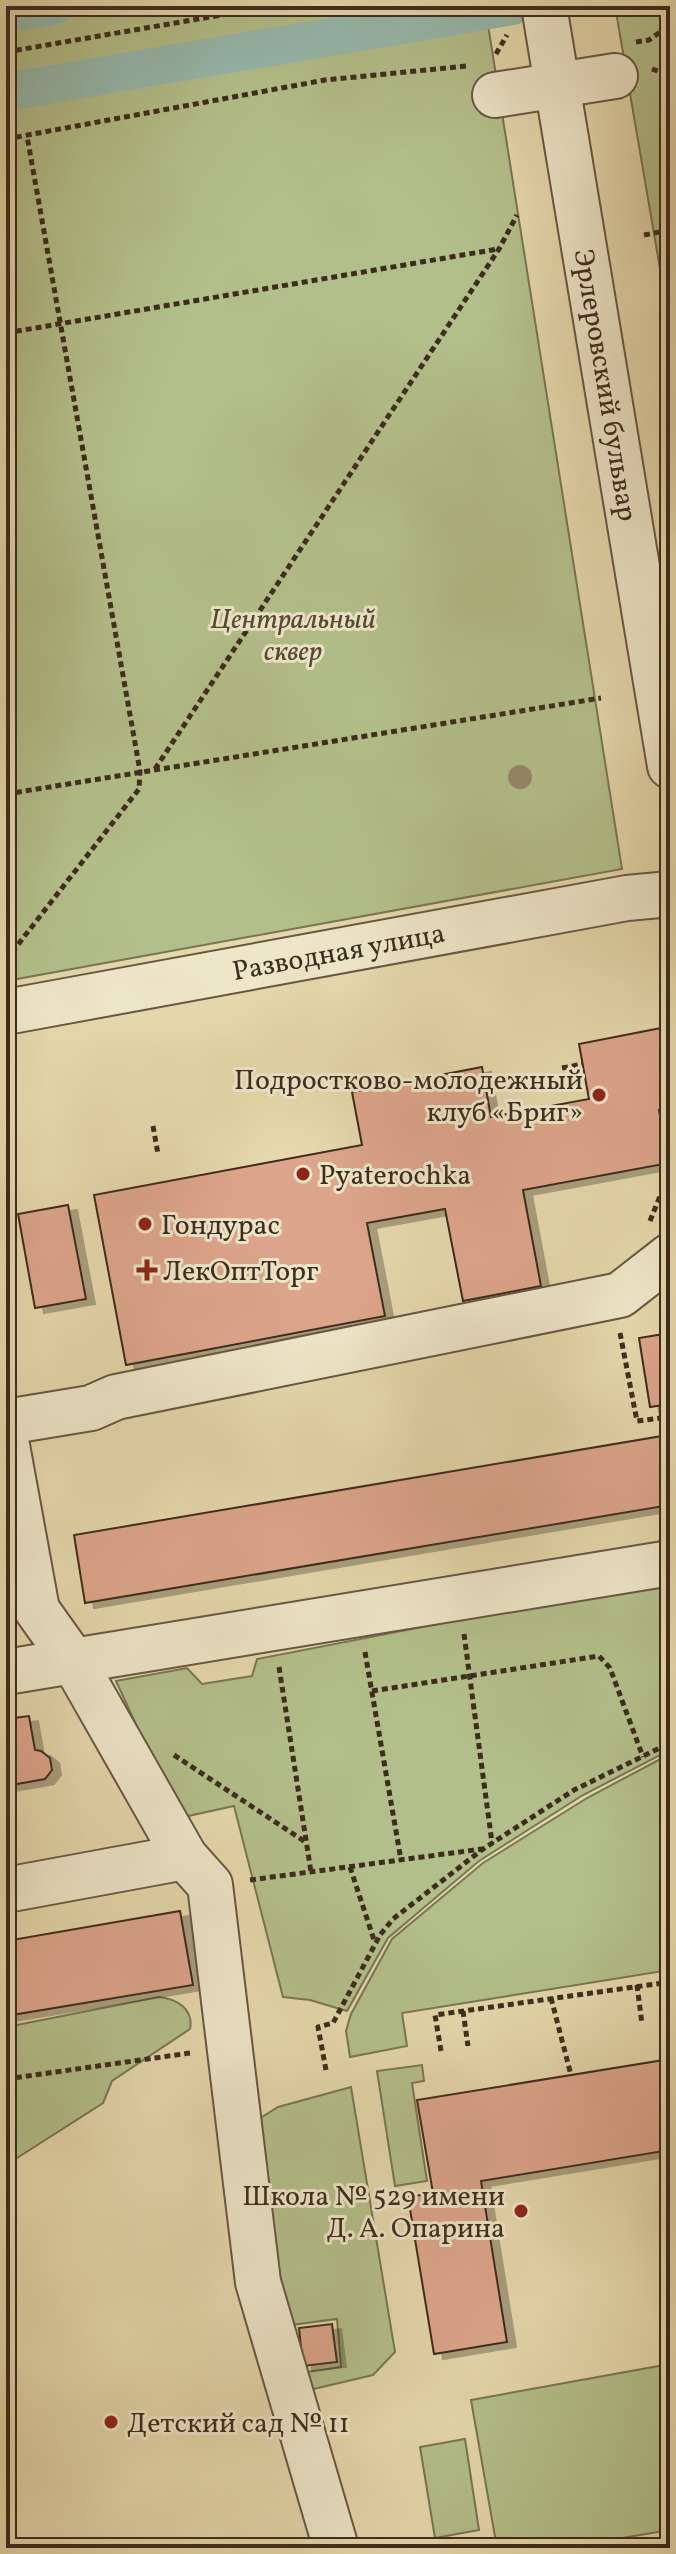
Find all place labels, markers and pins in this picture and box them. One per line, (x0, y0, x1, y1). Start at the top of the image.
place label: Подростково-молодежный клуб «Бриг» (234, 1062, 583, 1133)
marker: Подростково-молодежный клуб «Бриг» (590, 1086, 608, 1104)
place label: Pyaterochka (319, 1157, 471, 1196)
marker: Pyaterochka (294, 1165, 312, 1183)
place label: Гондурас (161, 1207, 280, 1246)
marker: Гондурас (136, 1215, 154, 1233)
place label: ЛекОптТорг (163, 1253, 318, 1292)
marker: ЛекОптТорг (138, 1261, 156, 1279)
place label: Школа № 529 имени Д. А. Опарина (242, 2178, 505, 2249)
marker: Школа № 529 имени Д. А. Опарина (512, 2202, 530, 2220)
place label: Детский сад № 11 (127, 2405, 350, 2444)
marker: Детский сад № 11 (102, 2413, 120, 2431)

